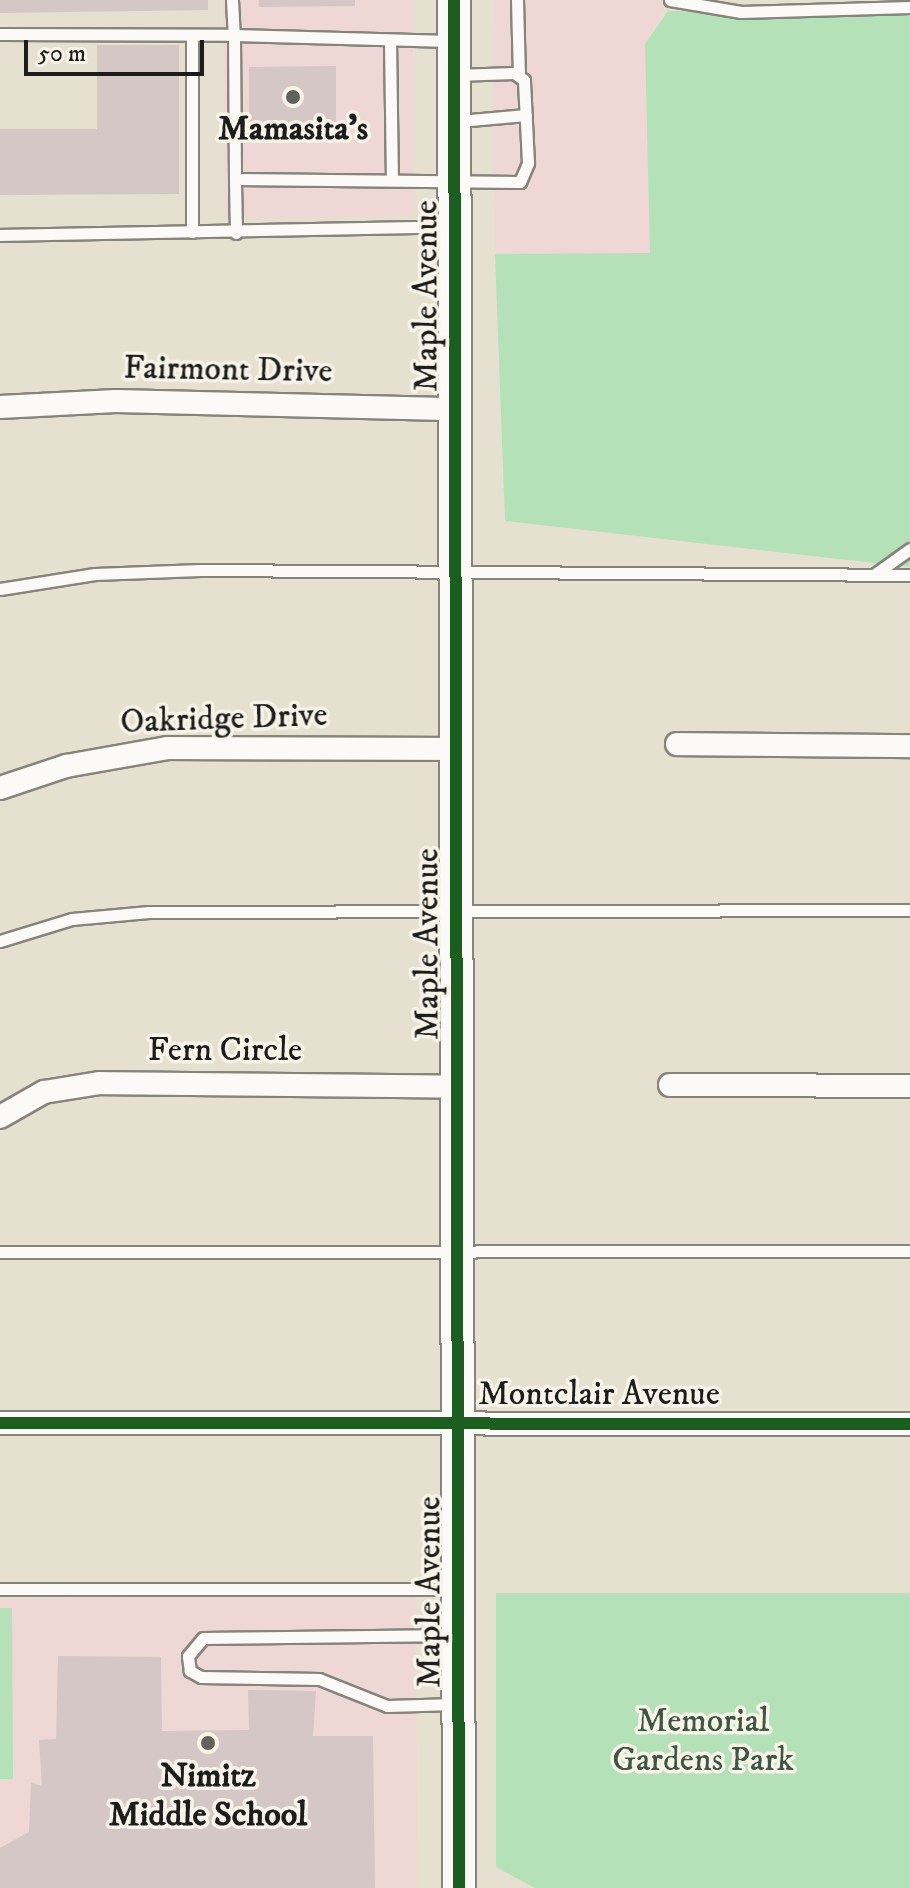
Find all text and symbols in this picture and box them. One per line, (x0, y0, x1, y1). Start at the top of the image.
scale bar (28, 24, 208, 74)
text: 50 m (38, 39, 86, 69)
marker: Mamasita's (284, 88, 302, 106)
place label: Mamasita's (218, 110, 368, 150)
street label: Maple Avenue (407, 200, 447, 392)
street label: Fairmont Drive (123, 348, 333, 392)
street label: Oakridge Drive (120, 695, 328, 743)
street label: Maple Avenue (408, 848, 448, 1040)
street label: Fern Circle (148, 1031, 302, 1071)
street label: Montclair Avenue (478, 1375, 720, 1415)
street label: Maple Avenue (410, 1496, 450, 1688)
park label: Memorial Gardens Park (612, 1701, 794, 1780)
marker: Nimitz Middle School (199, 1734, 217, 1752)
place label: Nimitz Middle School (109, 1756, 307, 1836)

